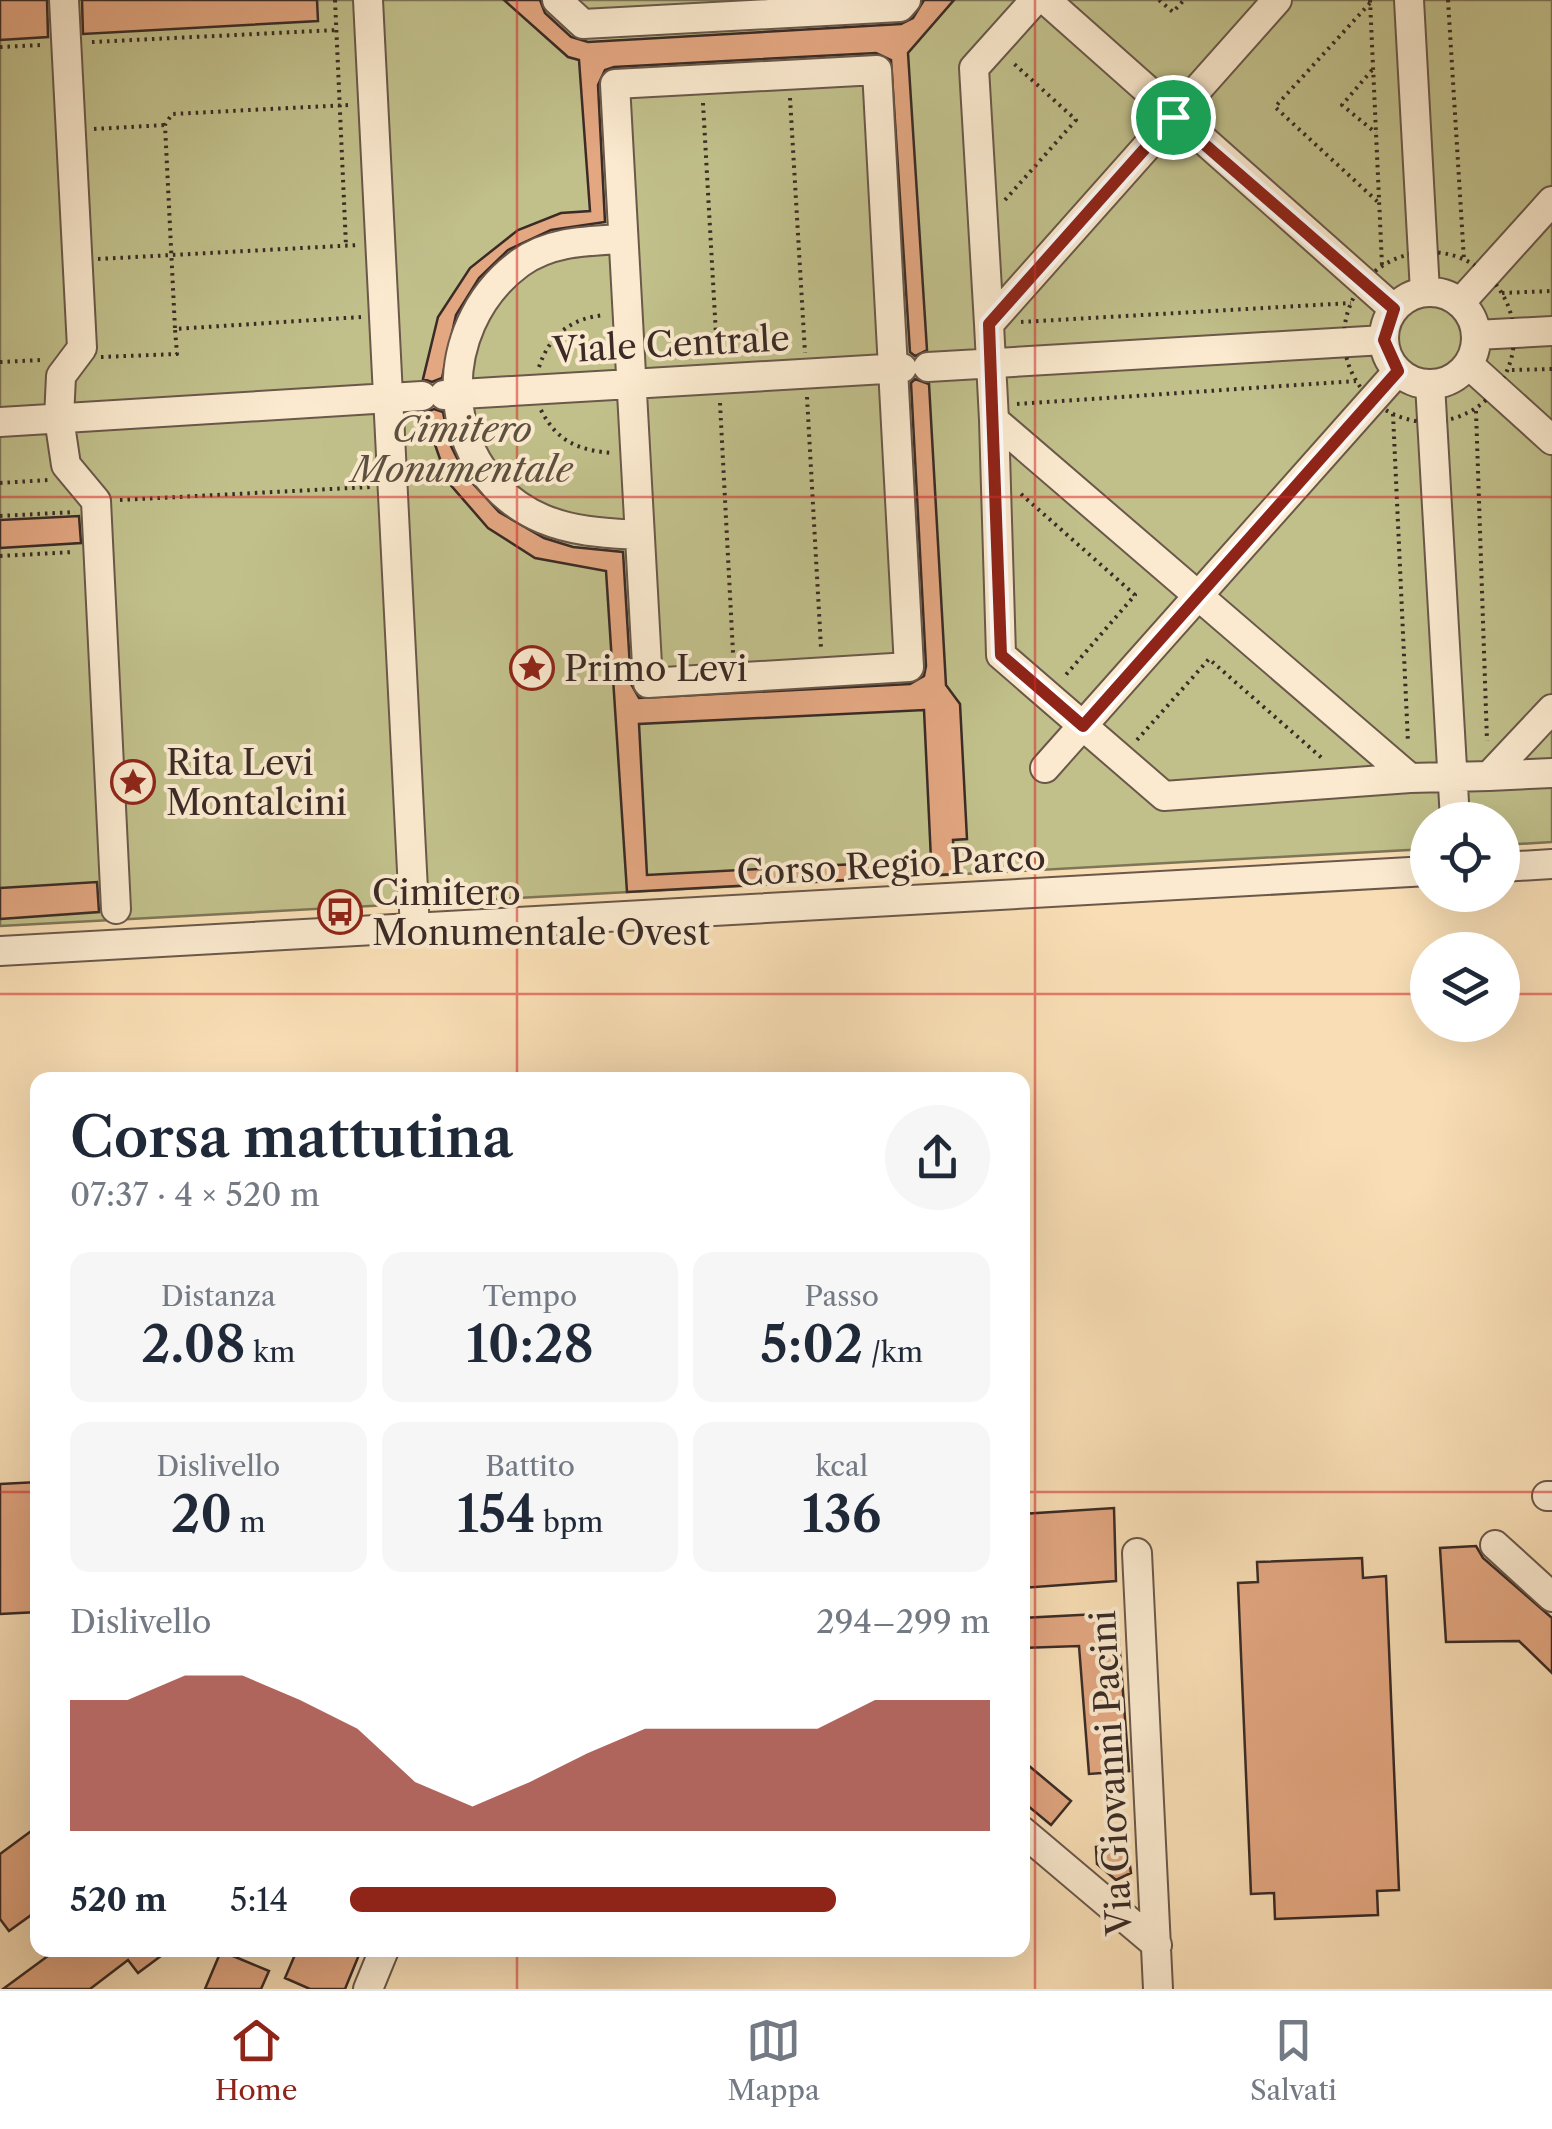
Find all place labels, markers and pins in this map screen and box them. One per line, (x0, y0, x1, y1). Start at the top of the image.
pin (1131, 75, 1216, 160)
place icon: Primo Levi (509, 645, 555, 691)
place label: Primo Levi (564, 647, 747, 690)
place label: Rita Levi Montalcini (166, 741, 347, 824)
place icon: Rita Levi Montalcini (110, 759, 156, 805)
place label: Cimitero Monumentale Ovest (372, 871, 710, 954)
bus stop icon: Cimitero Monumentale Ovest (317, 889, 363, 935)

